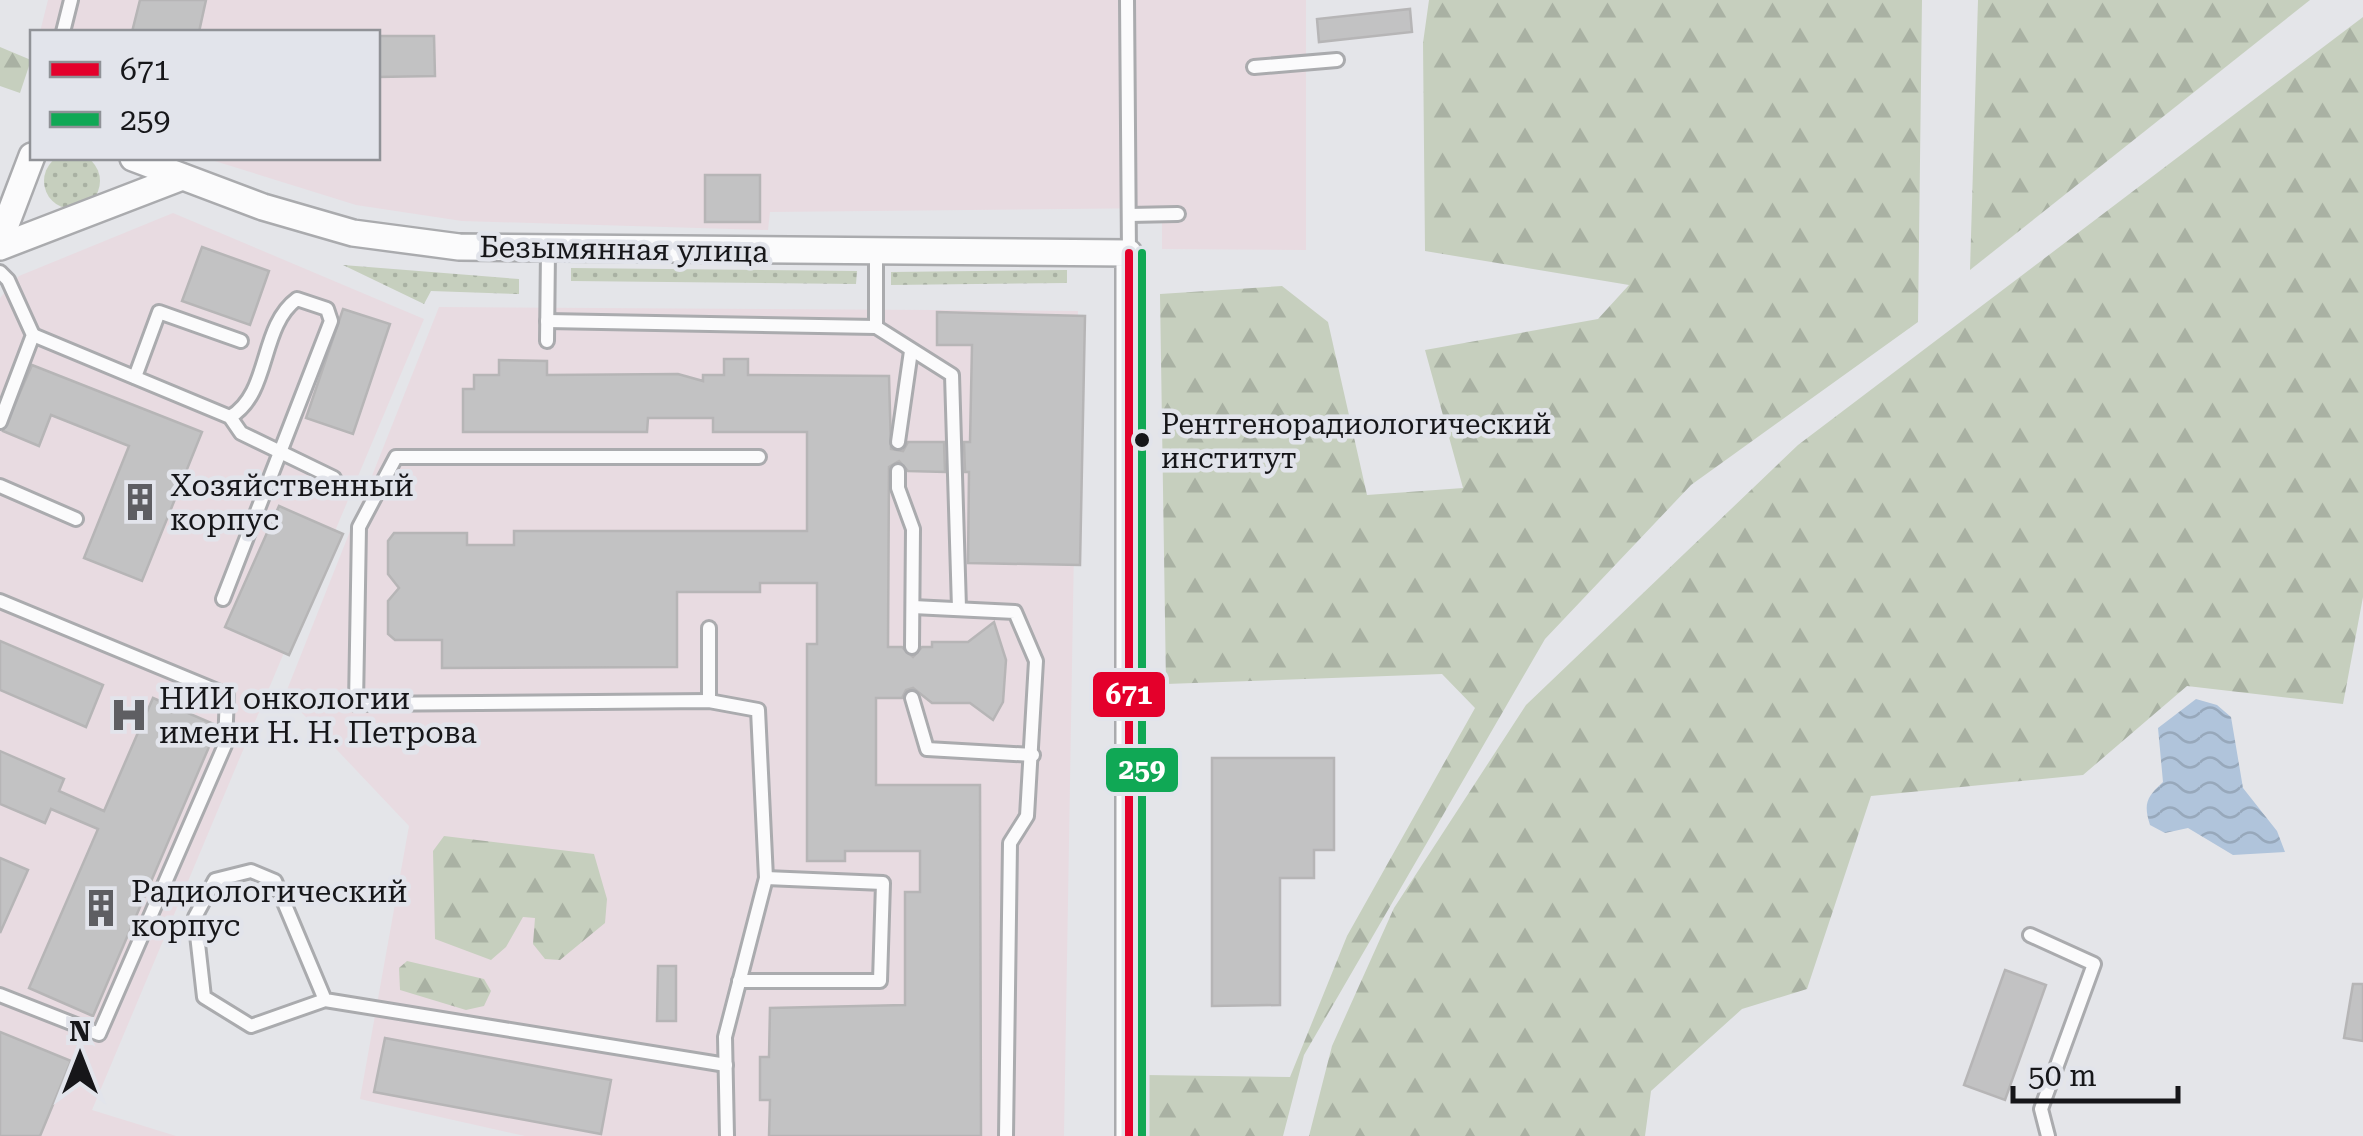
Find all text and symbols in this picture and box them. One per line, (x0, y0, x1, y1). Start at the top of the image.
legend (30, 30, 380, 160)
text: 671 (120, 52, 170, 87)
text: 259 (120, 102, 170, 137)
street label: Безымянная улица (479, 229, 769, 269)
place label: Рентгенорадиологический институт (1161, 408, 1551, 475)
marker: Рентгенорадиологический институт (1132, 430, 1152, 450)
place label: Хозяйственный корпус (170, 468, 414, 537)
building icon: Хозяйственный корпус (119, 481, 161, 523)
line badge: 671 (1091, 670, 1167, 719)
text: 671 (1105, 678, 1153, 711)
place label: НИИ онкологии имени Н. Н. Петрова (159, 681, 477, 750)
hospital icon: НИИ онкологии имени Н. Н. Петрова (108, 694, 150, 736)
line badge: 259 (1104, 746, 1180, 794)
text: 259 (1118, 753, 1166, 786)
place label: Радиологический корпус (131, 874, 407, 943)
building icon: Радиологический корпус (80, 887, 122, 929)
north arrow (30, 1006, 130, 1106)
text: N (69, 1015, 91, 1048)
scale bar (2013, 1041, 2178, 1103)
text: 50 m (2028, 1058, 2097, 1093)

